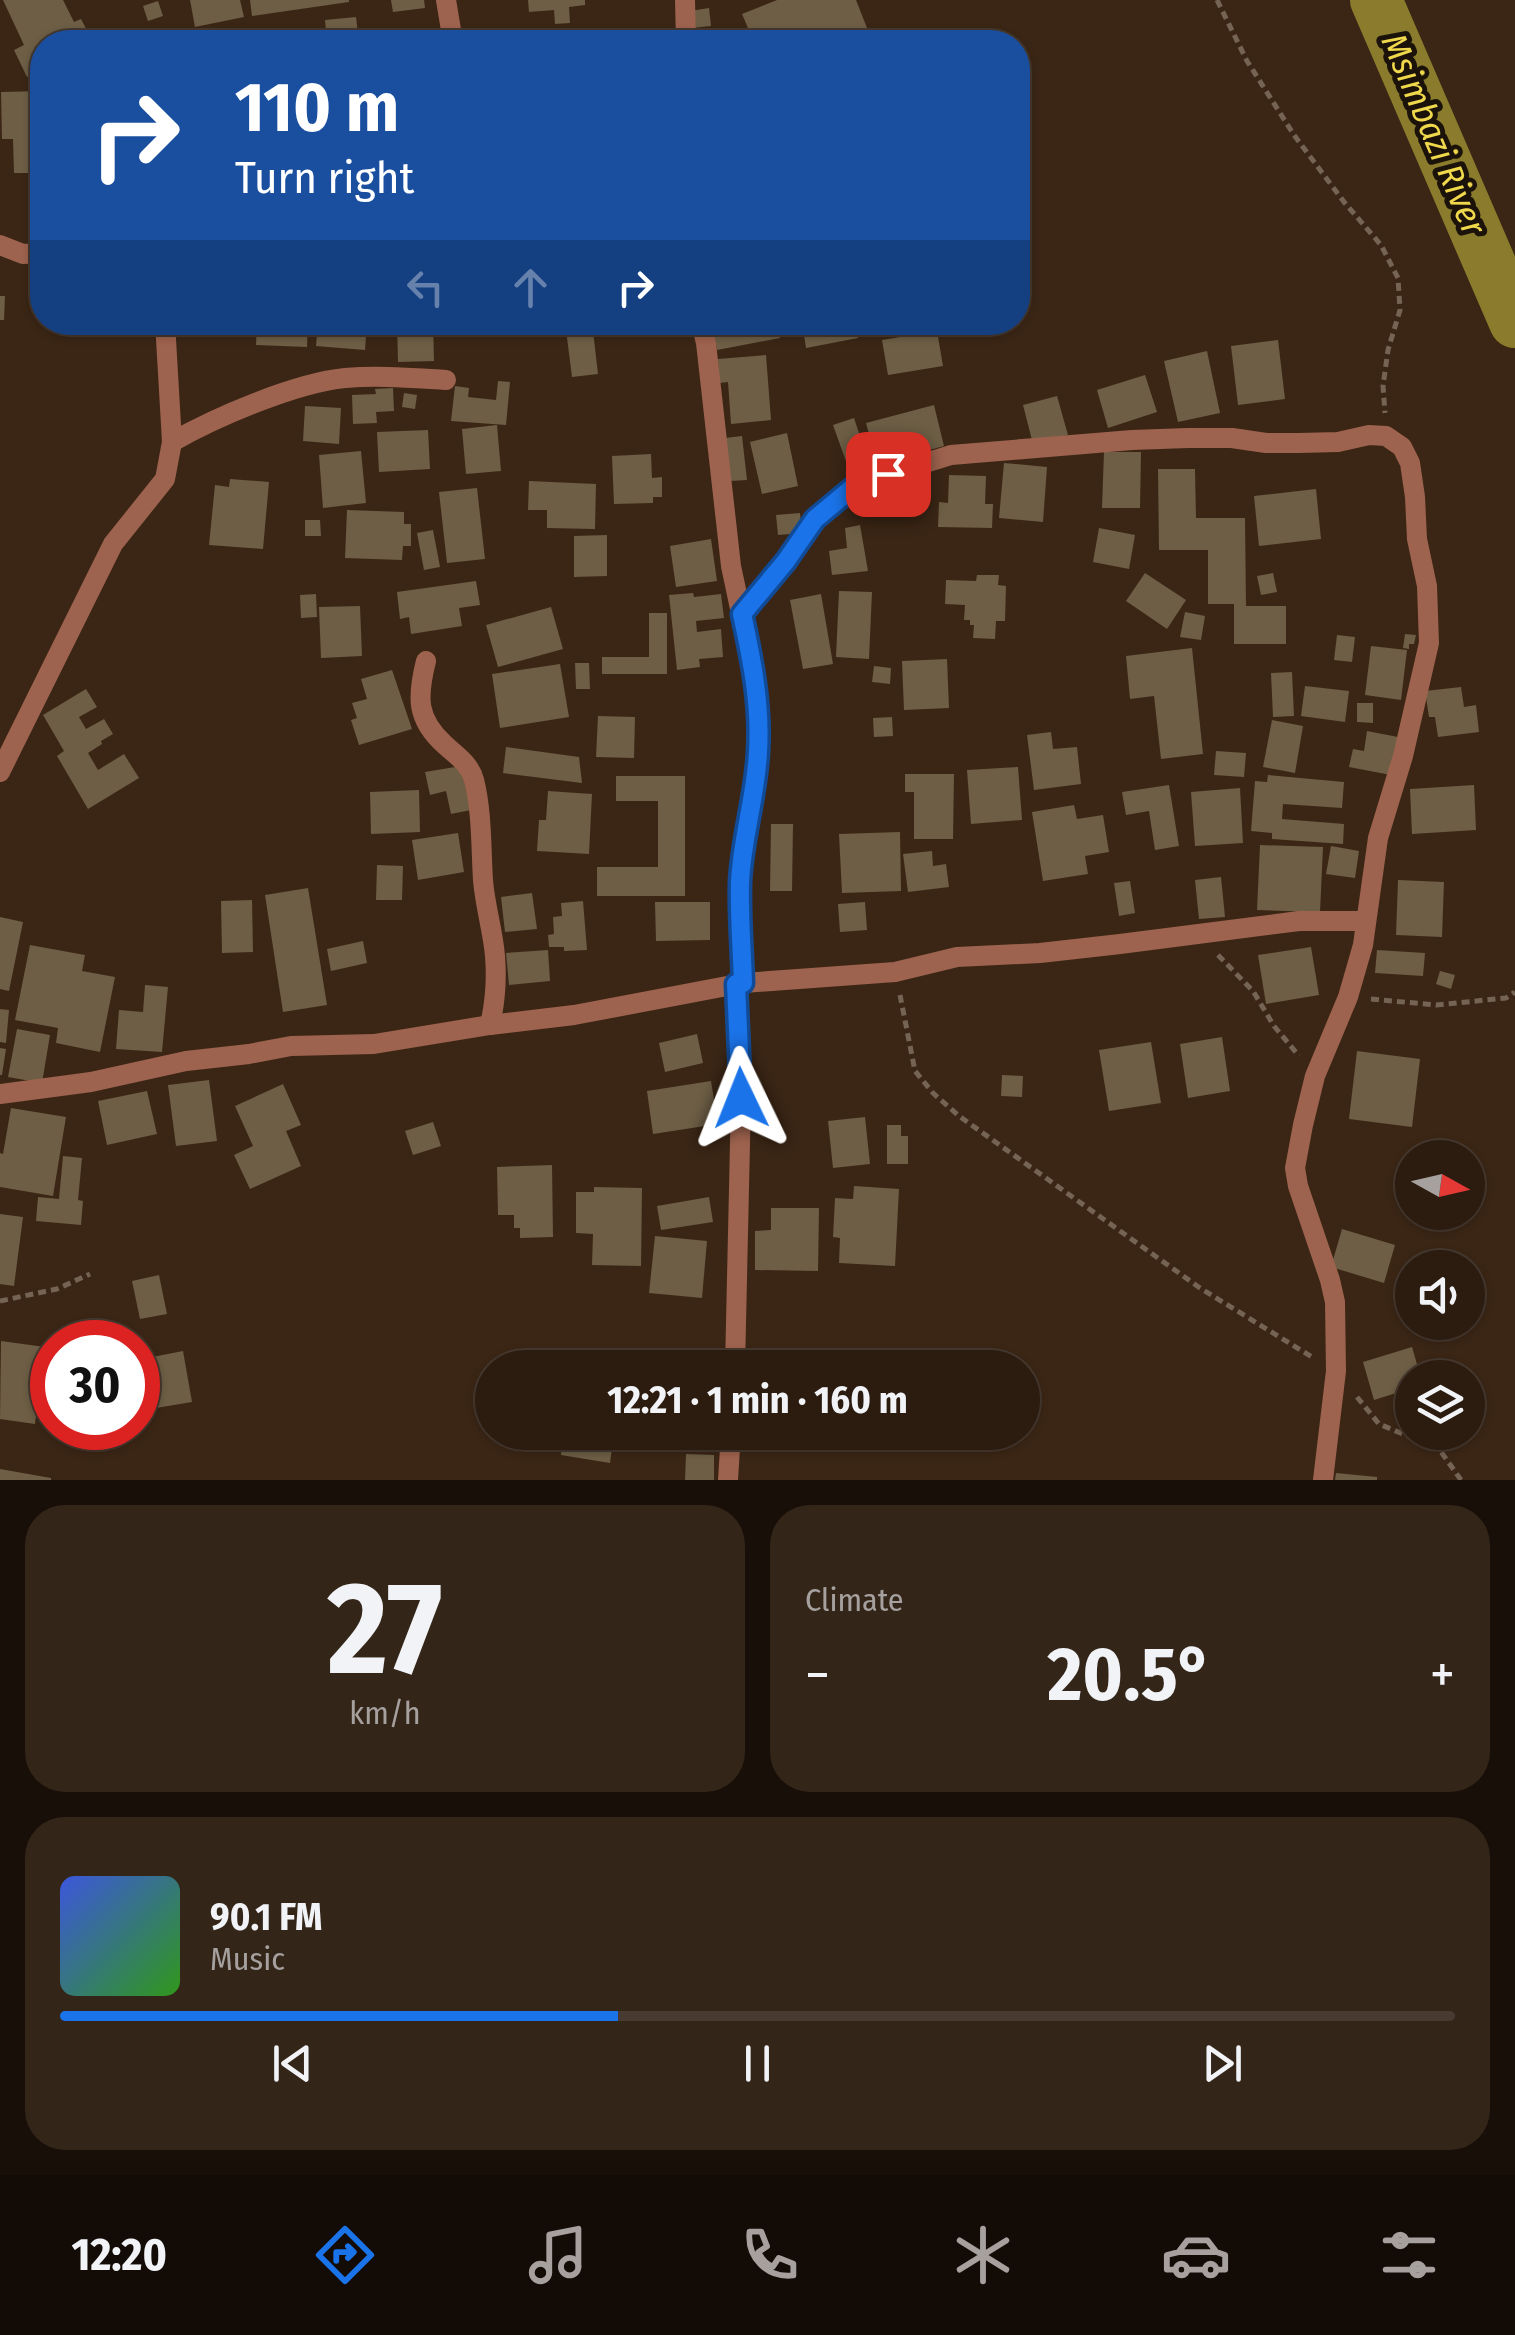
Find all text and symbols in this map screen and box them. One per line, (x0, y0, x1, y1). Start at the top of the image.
water label: Msimbazi River (1373, 27, 1496, 243)
text: 110 m (235, 66, 399, 150)
icon: right (70, 70, 200, 200)
text: Turn right (235, 151, 414, 205)
icon: left (398, 260, 453, 315)
icon: ahead (503, 260, 558, 315)
icon: right (608, 260, 663, 315)
pin (846, 432, 931, 517)
icon: arrive (861, 447, 916, 502)
position arrow (689, 1046, 793, 1150)
north arrow (1395, 1140, 1485, 1230)
map controls (1395, 1140, 1485, 1450)
button: sound (1395, 1250, 1485, 1340)
speed limit sign: 30 (30, 1320, 160, 1450)
button: layers (1395, 1360, 1485, 1450)
text: 12:21 · 1 min · 160 m (607, 1377, 908, 1423)
text: 27 (328, 1551, 442, 1707)
text: Climate (805, 1581, 904, 1619)
text: 20.5° (1048, 1630, 1212, 1720)
text: − (805, 1642, 830, 1708)
text: + (1430, 1642, 1455, 1708)
text: km/h (349, 1694, 421, 1732)
text: 90.1 FM (210, 1894, 322, 1940)
text: Music (210, 1940, 285, 1978)
icon: previous (265, 2036, 320, 2091)
icon: pause (730, 2036, 785, 2091)
icon: next (1195, 2036, 1250, 2091)
icon: directions (310, 2220, 380, 2290)
icon: music (523, 2220, 593, 2290)
icon: phone (735, 2220, 805, 2290)
icon: climate (948, 2220, 1018, 2290)
icon: car (1161, 2220, 1231, 2290)
icon: filters (1374, 2220, 1444, 2290)
text: 12:20 (71, 2228, 167, 2282)

